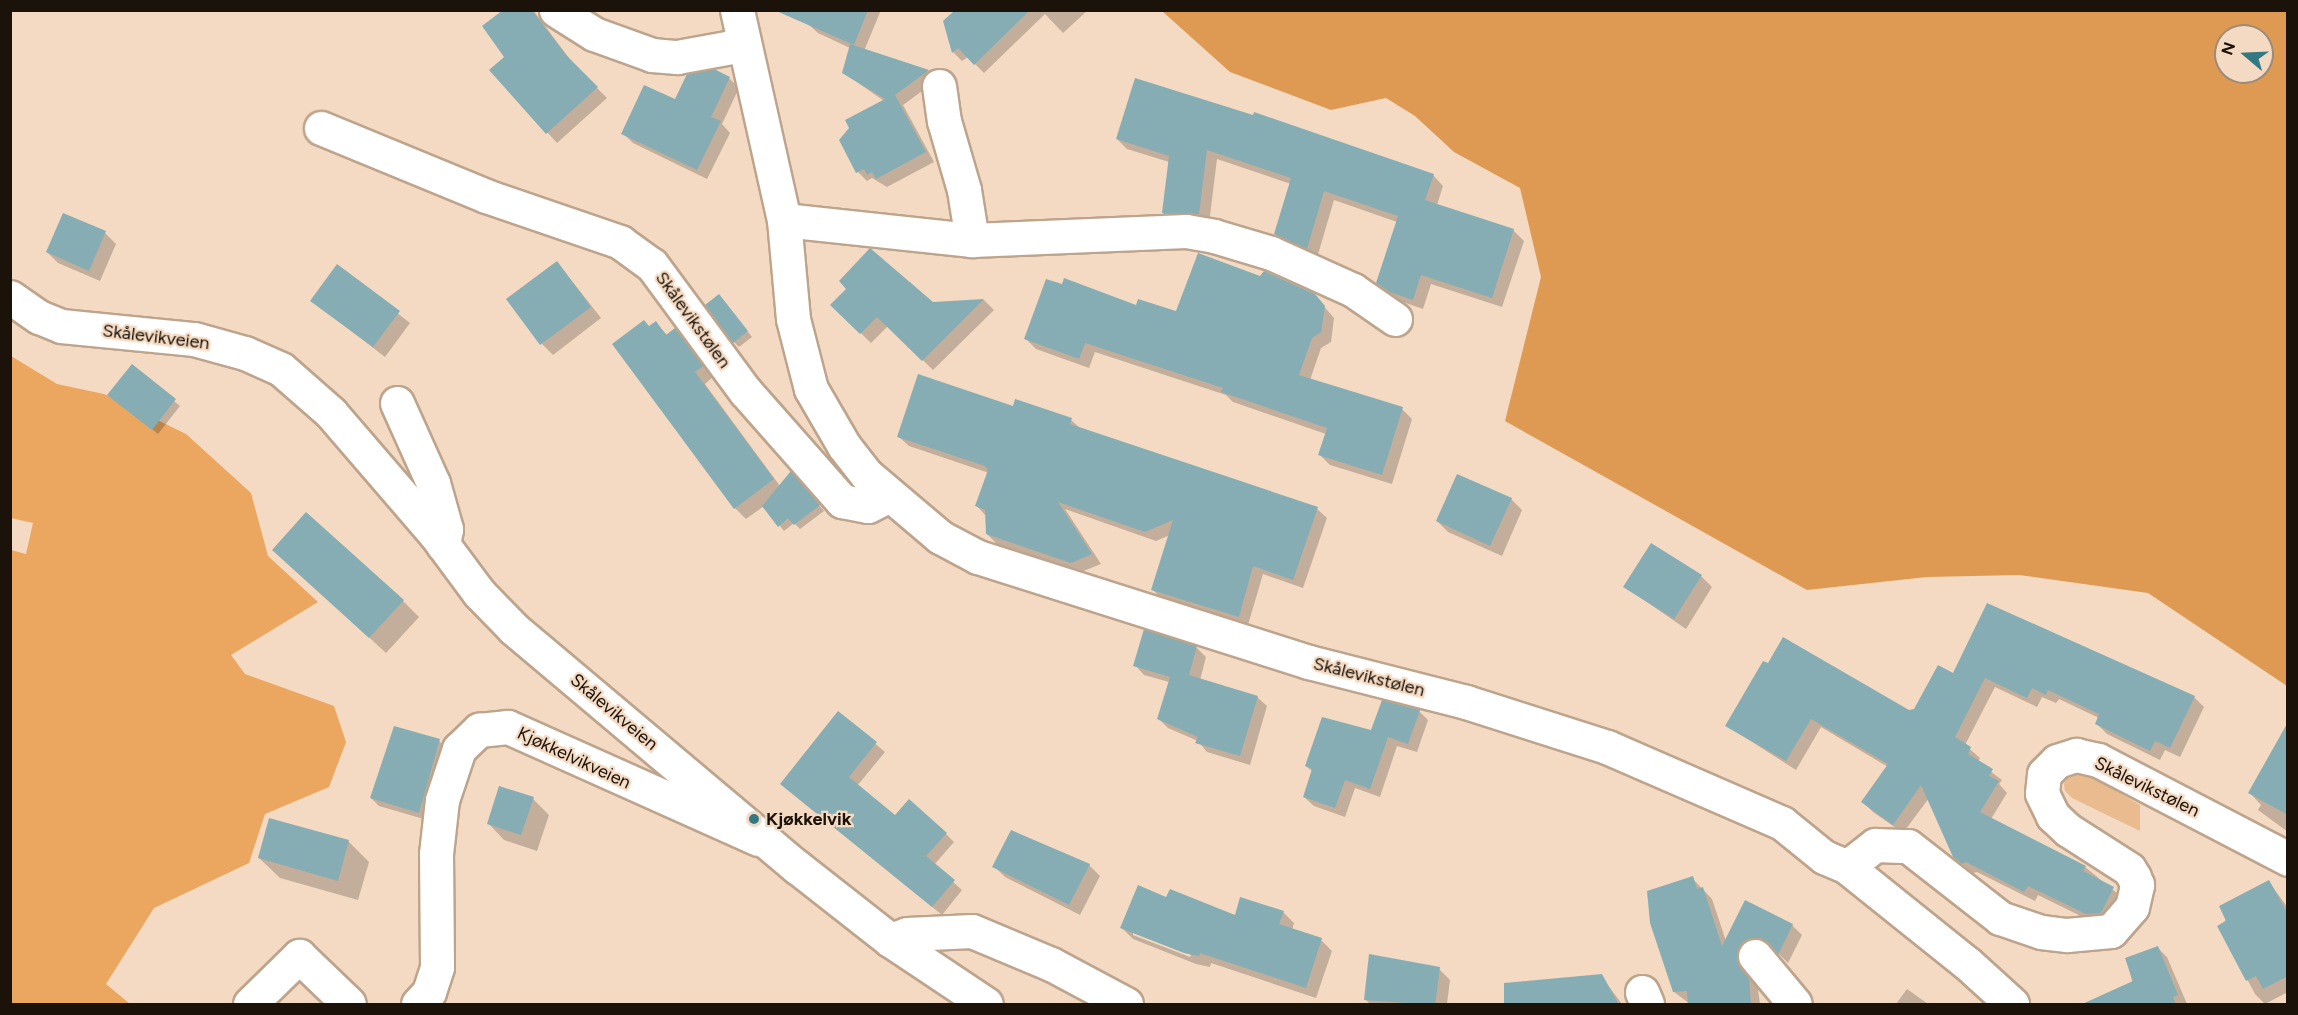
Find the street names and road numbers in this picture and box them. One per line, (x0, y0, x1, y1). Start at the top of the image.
street label: Skålevikstølen (651, 268, 735, 372)
street label: Skålevikveien (101, 320, 211, 354)
street label: Skålevikstølen (1311, 653, 1427, 701)
street label: Skålevikveien (566, 669, 662, 755)
street label: Kjøkkelvikveien (514, 722, 634, 794)
street label: Skålevikstølen (2091, 752, 2203, 822)

